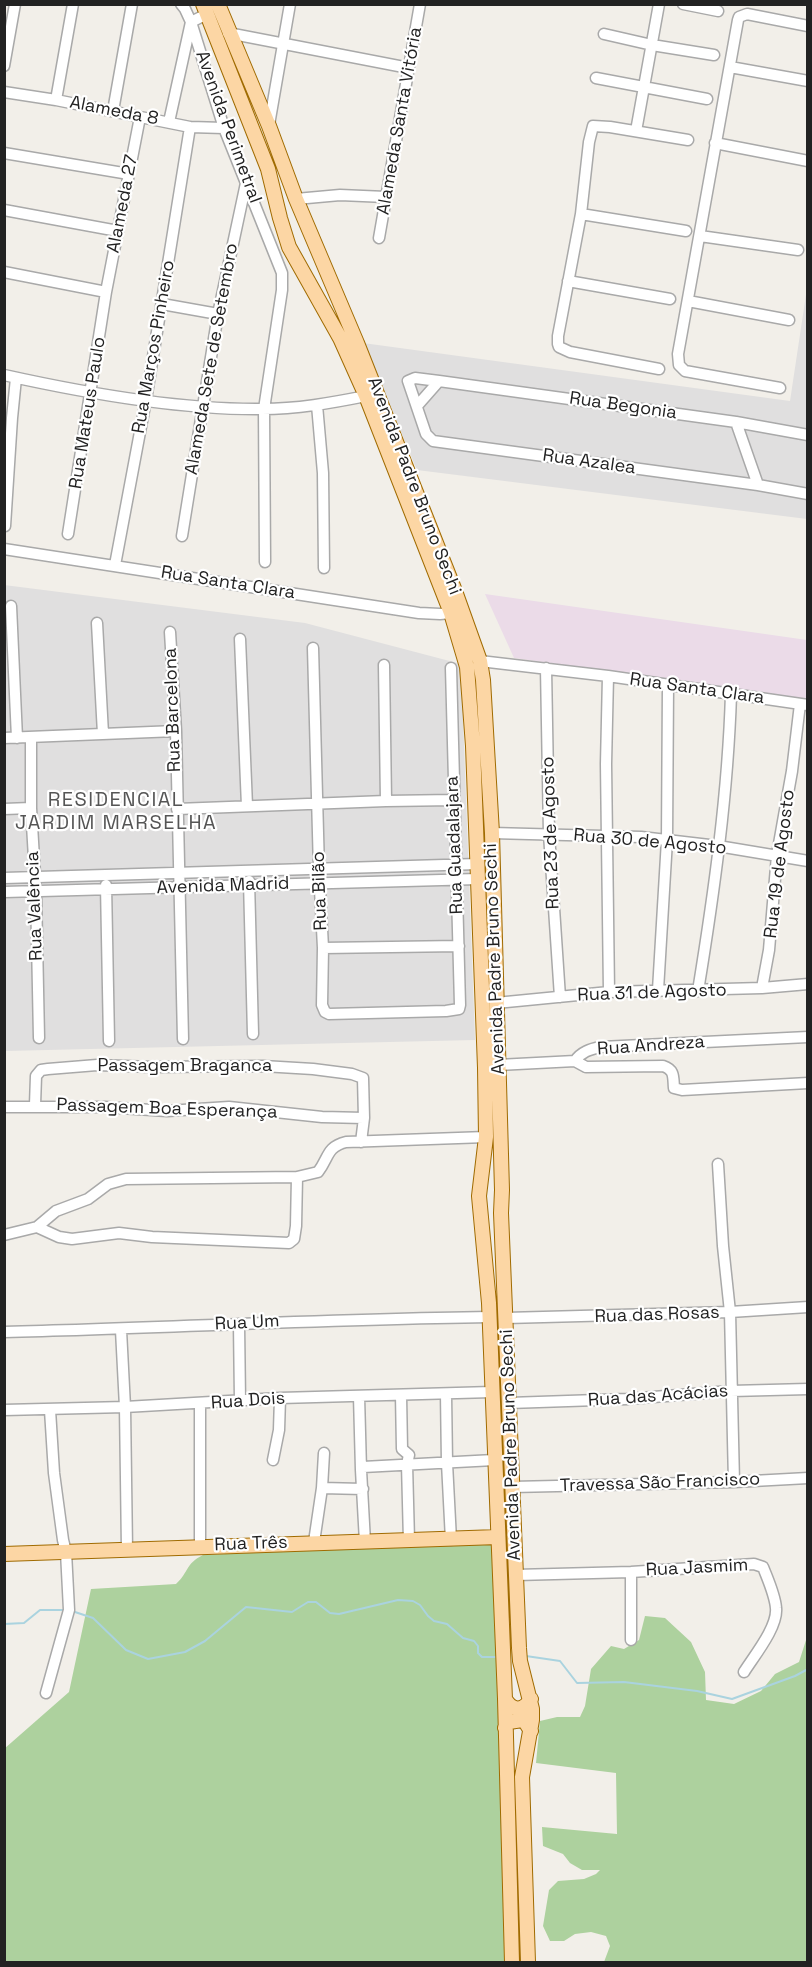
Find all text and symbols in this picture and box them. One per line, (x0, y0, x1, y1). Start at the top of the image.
street label: Alameda Santa Vitória (373, 25, 427, 217)
street label: Avenida Perimetral (190, 48, 266, 206)
street label: Alameda 8 (68, 92, 160, 130)
street label: Alameda 27 (103, 153, 143, 255)
street label: Alameda Sete de Setembro (181, 241, 243, 477)
street label: Rua Marços Pinheiro (128, 259, 180, 435)
street label: Rua Mateus Paulo (65, 335, 111, 491)
street label: Avenida Padre Bruno Sechi (362, 374, 466, 598)
street label: Rua Begonia (568, 388, 678, 424)
street label: Rua Azalea (541, 445, 637, 479)
street label: Rua Santa Clara (159, 562, 297, 604)
street label: Rua Barcelona (160, 647, 186, 773)
street label: Rua Santa Clara (628, 669, 766, 709)
street label: Rua 23 de Agosto (538, 756, 564, 910)
street label: Rua Guadalajara (442, 775, 468, 915)
street label: Rua 19 de Agosto (760, 788, 800, 940)
district label: RESIDENCIAL JARDIM MARSELHA (15, 789, 217, 836)
street label: Rua 30 de Agosto (573, 825, 727, 859)
street label: Avenida Padre Bruno Sechi (480, 843, 510, 1075)
street label: Rua Valência (22, 851, 48, 961)
street label: Rua Bilão (308, 851, 332, 931)
street label: Avenida Madrid (156, 873, 290, 899)
street label: Rua 31 de Agosto (577, 980, 727, 1006)
street label: Rua Andreza (596, 1031, 706, 1061)
street label: Passagem Braganca (98, 1055, 272, 1077)
street label: Passagem Boa Esperança (56, 1094, 278, 1124)
street label: Rua das Rosas (594, 1302, 720, 1328)
street label: Rua Um (214, 1311, 280, 1335)
street label: Avenida Padre Bruno Sechi (496, 1329, 526, 1561)
street label: Rua das Acácias (587, 1380, 729, 1412)
street label: Rua Dois (210, 1388, 286, 1414)
street label: Travessa São Francisco (559, 1469, 761, 1497)
street label: Rua Três (214, 1532, 288, 1556)
street label: Rua Jasmim (645, 1555, 749, 1581)

